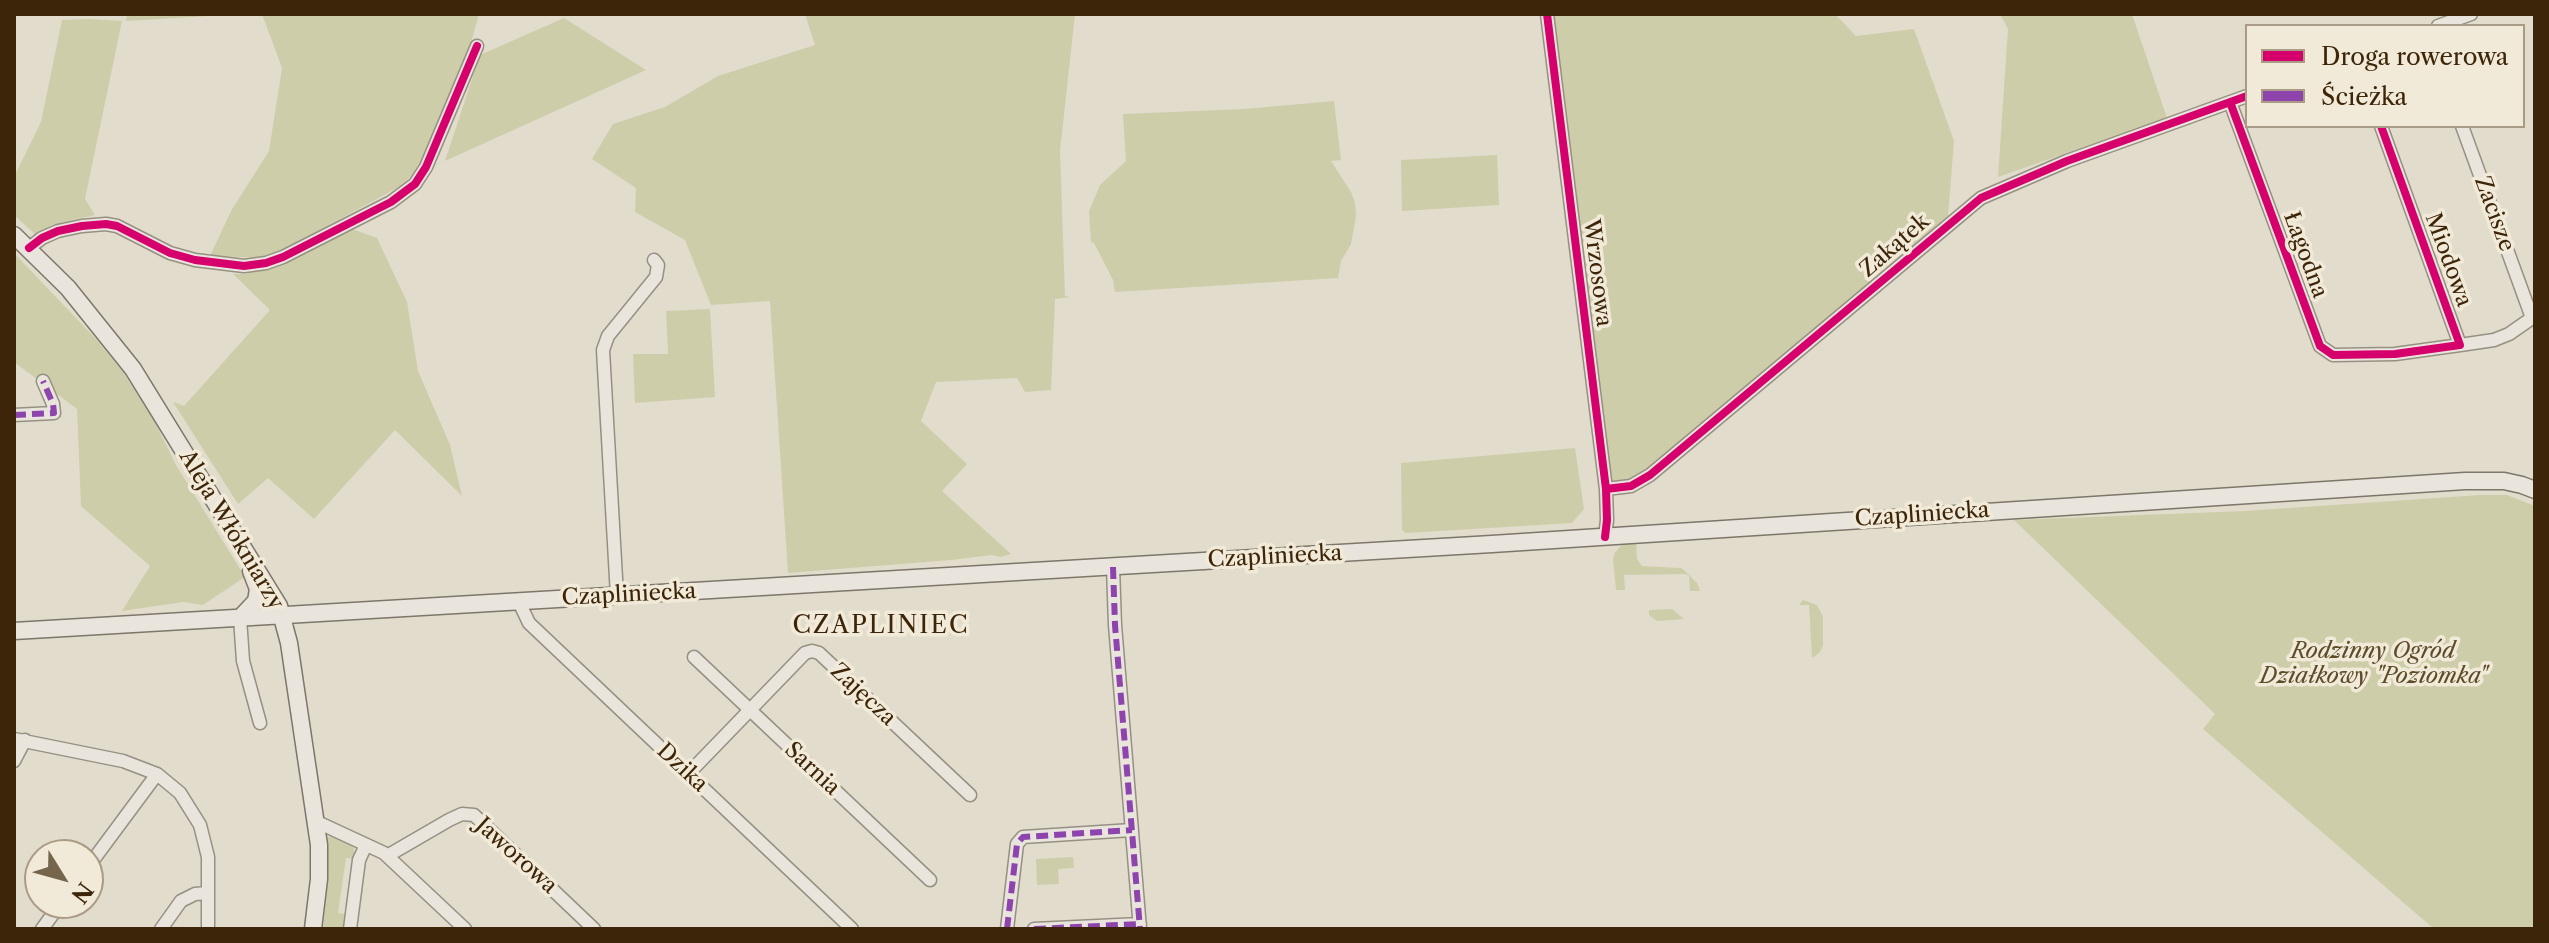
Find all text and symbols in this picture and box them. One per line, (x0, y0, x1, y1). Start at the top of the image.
legend (2245, 24, 2525, 128)
text: Droga rowerowa (2321, 42, 2509, 71)
text: Ścieżka (2321, 82, 2407, 111)
street label: Zacisze (2468, 173, 2520, 255)
street label: Łagodna (2277, 208, 2333, 302)
street label: Zakątek (1855, 209, 1935, 283)
street label: Miodowa (2419, 210, 2477, 310)
street label: Wrzosowa (1577, 218, 1617, 328)
street label: Aleja Włókniarzy (173, 446, 289, 614)
street label: Czapliniecka (1854, 497, 1990, 533)
street label: Czapliniecka (1207, 540, 1343, 574)
street label: Czapliniecka (561, 578, 697, 612)
district label: CZAPLINIEC (793, 612, 969, 640)
park label: Rodzinny Ogród Działkowy "Poziomka" (2260, 639, 2486, 690)
street label: Zajęcza (825, 658, 901, 732)
street label: Sarnia (779, 737, 845, 801)
street label: Dzika (651, 738, 713, 798)
street label: Jaworowa (470, 813, 562, 899)
north arrow (24, 839, 104, 919)
text: N (65, 877, 99, 908)

